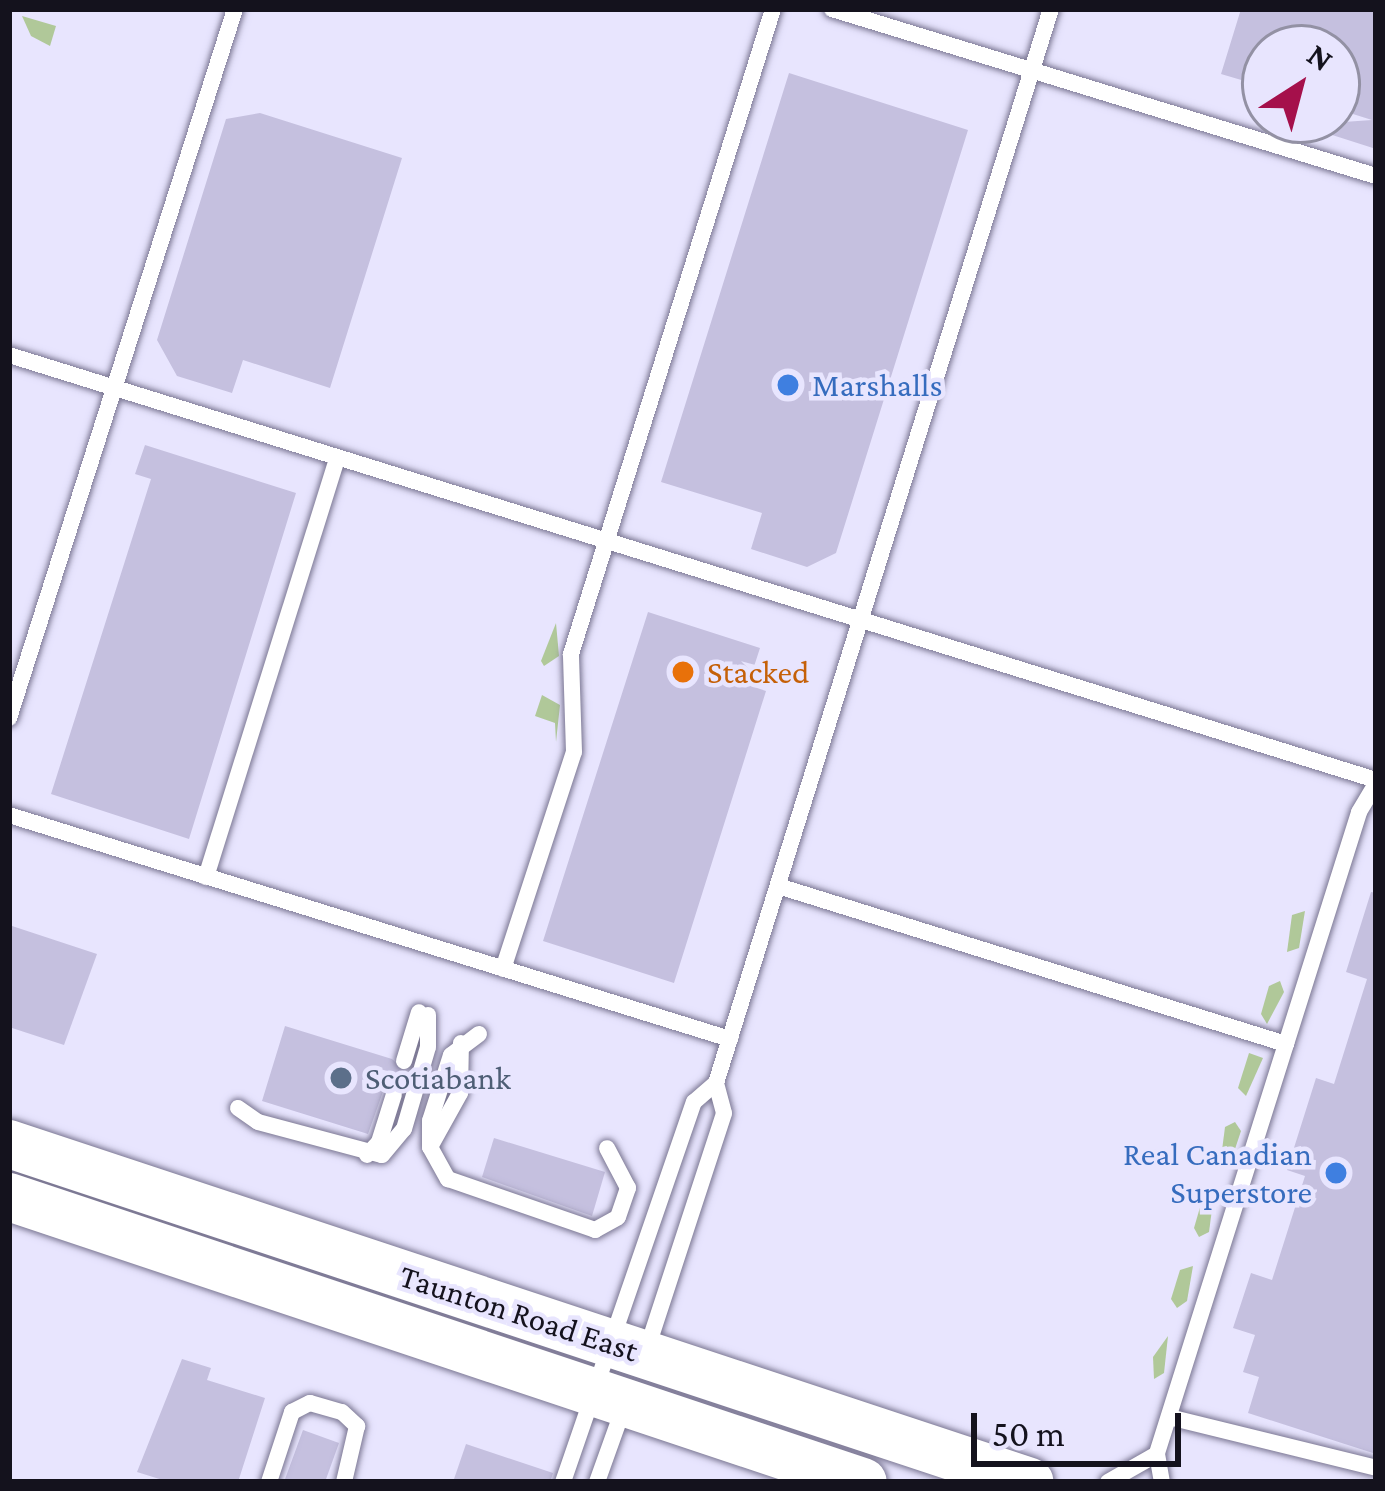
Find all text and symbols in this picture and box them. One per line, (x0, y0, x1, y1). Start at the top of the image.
north arrow (1241, 24, 1361, 144)
text: N (1301, 35, 1341, 78)
place label: Marshalls (812, 365, 942, 405)
marker: Marshalls (775, 372, 801, 398)
place label: Stacked (707, 652, 809, 692)
marker: Stacked (670, 659, 696, 685)
place label: Scotiabank (365, 1058, 511, 1098)
marker: Scotiabank (328, 1065, 354, 1091)
place label: Real Canadian Superstore (1123, 1134, 1312, 1212)
marker: Real Canadian Superstore (1323, 1160, 1349, 1186)
street label: Taunton Road East (395, 1256, 643, 1370)
scale bar (977, 1389, 1187, 1463)
text: 50 m (992, 1414, 1065, 1454)

